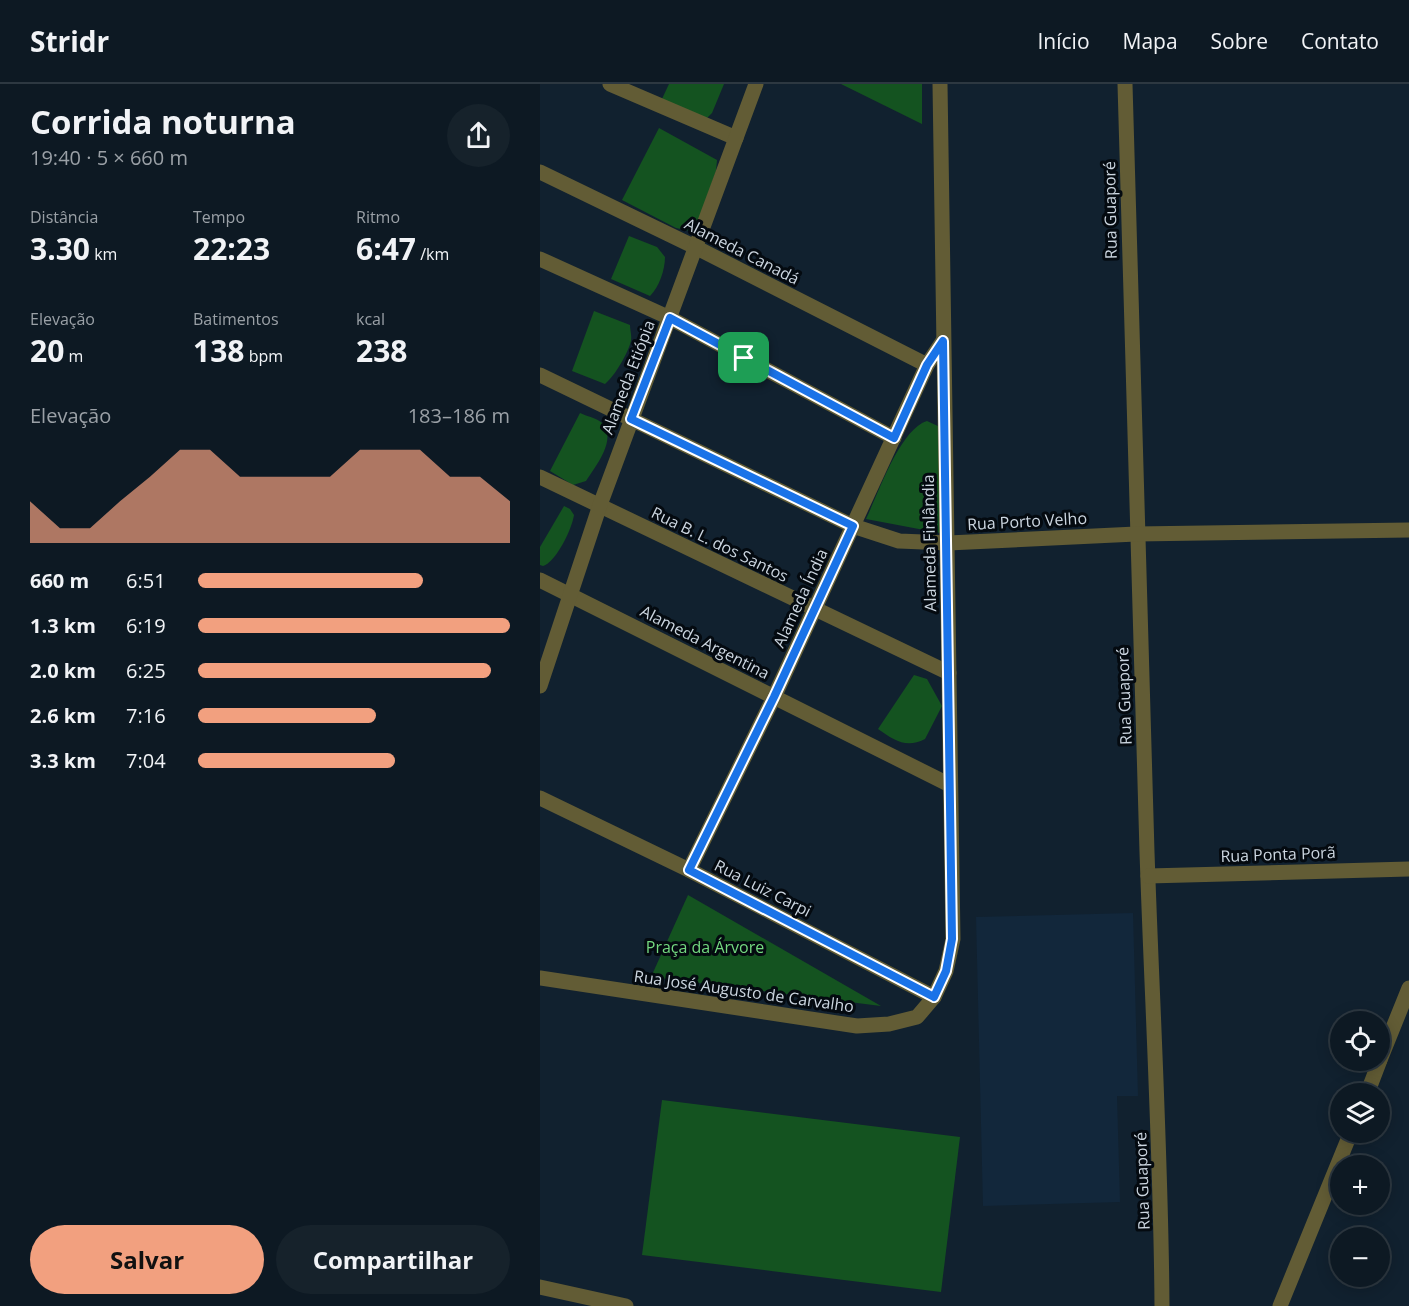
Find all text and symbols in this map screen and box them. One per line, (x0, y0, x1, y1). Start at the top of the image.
text: Stridr (30, 22, 109, 60)
text: Início (1037, 27, 1090, 55)
text: Mapa (1123, 27, 1178, 55)
text: Sobre (1211, 27, 1268, 55)
text: Contato (1301, 27, 1379, 55)
text: Corrida noturna (30, 99, 296, 144)
button: share (447, 104, 510, 167)
text: 19:40 · 5 × 660 m (30, 144, 188, 171)
street label: Rua Guaporé (1098, 161, 1122, 259)
text: Distância (30, 206, 98, 228)
text: Tempo (193, 206, 245, 228)
text: Ritmo (356, 206, 400, 228)
street label: Alameda Canadá (681, 213, 803, 289)
text: 3.30 (30, 228, 90, 269)
text: 22:23 (193, 228, 270, 269)
text: 6:47 (356, 228, 416, 269)
text: km (90, 243, 117, 265)
text: /km (416, 243, 449, 265)
text: Elevação (30, 308, 95, 330)
text: Batimentos (193, 308, 279, 330)
text: kcal (356, 308, 385, 330)
street label: Alameda Etiópia (596, 317, 660, 437)
text: 20 (30, 330, 64, 371)
text: 138 (193, 330, 244, 371)
text: 238 (356, 330, 407, 371)
pin (718, 332, 769, 383)
icon: arrive (727, 341, 760, 374)
text: m (64, 345, 83, 367)
text: bpm (244, 345, 283, 367)
text: Elevação (30, 402, 111, 429)
text: 183–186 m (408, 402, 510, 429)
street label: Alameda Finlândia (917, 474, 941, 612)
street label: Rua B. L. dos Santos (648, 501, 792, 587)
street label: Rua Porto Velho (966, 507, 1088, 535)
street label: Alameda Índia (767, 545, 833, 651)
text: 660 m (30, 567, 89, 594)
text: 6:51 (126, 567, 166, 594)
street label: Alameda Argentina (637, 600, 773, 684)
text: 1.3 km (30, 612, 96, 639)
text: 6:19 (126, 612, 166, 639)
street label: Rua Guaporé (1111, 647, 1137, 745)
text: 2.0 km (30, 657, 96, 684)
text: 6:25 (126, 657, 166, 684)
text: 2.6 km (30, 702, 96, 729)
text: 7:16 (126, 702, 166, 729)
text: 3.3 km (30, 747, 96, 774)
text: 7:04 (126, 747, 166, 774)
street label: Rua Ponta Porã (1220, 841, 1336, 867)
street label: Rua Luiz Carpi (711, 854, 815, 922)
park label: Praça da Árvore (646, 936, 764, 958)
street label: Rua José Augusto de Carvalho (633, 965, 855, 1017)
map controls (1330, 1011, 1390, 1287)
button: locate (1330, 1011, 1390, 1071)
button: layers (1330, 1083, 1390, 1143)
street label: Rua Guaporé (1129, 1132, 1155, 1230)
button: + (1330, 1155, 1390, 1215)
button: Salvar (30, 1225, 264, 1294)
button: Compartilhar (276, 1225, 510, 1294)
button: − (1330, 1227, 1390, 1287)

